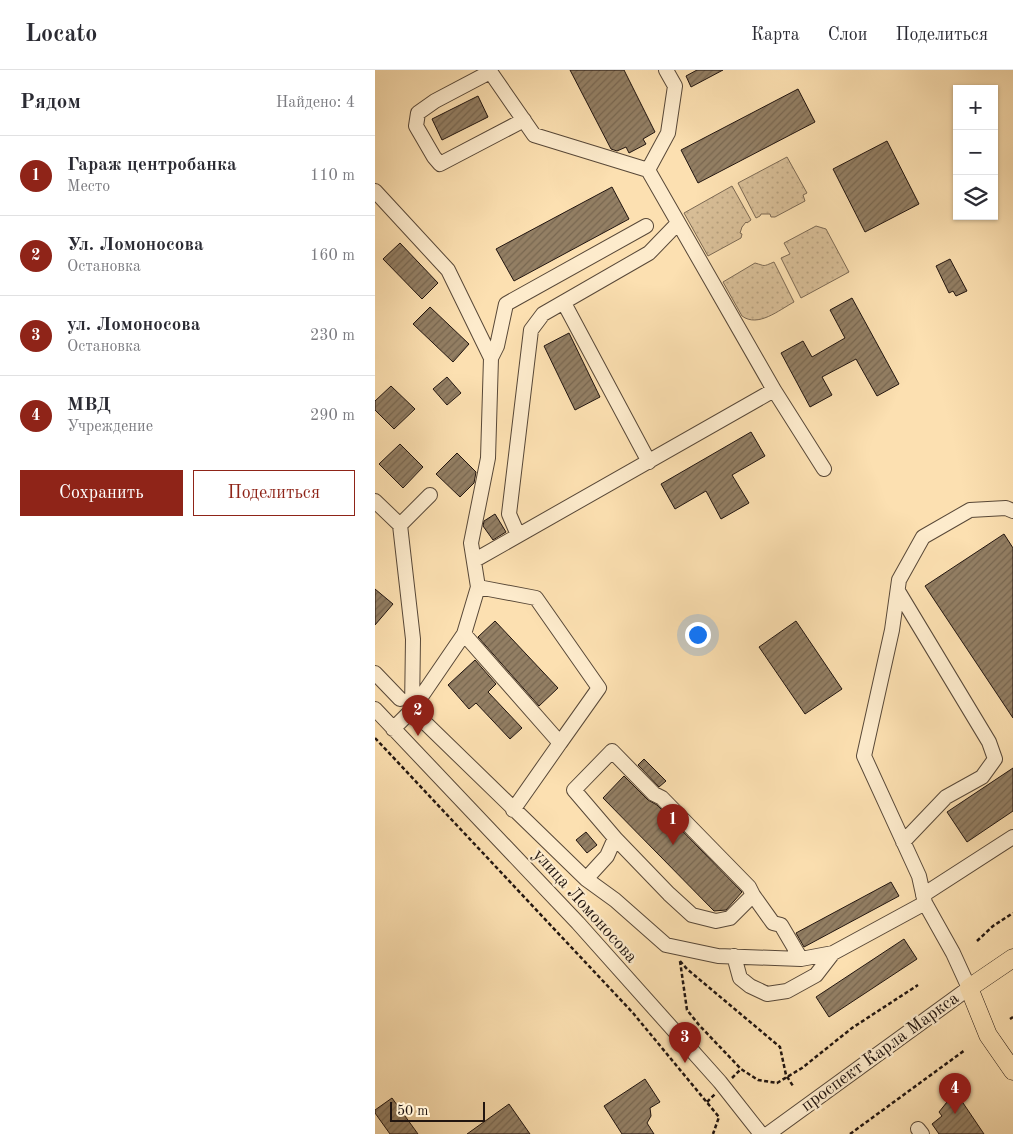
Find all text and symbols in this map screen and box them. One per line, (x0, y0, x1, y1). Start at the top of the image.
text: Locato (25, 23, 97, 47)
text: Карта (751, 26, 800, 44)
text: Слои (828, 26, 867, 44)
text: Поделиться (895, 26, 988, 44)
map controls (953, 85, 998, 220)
button: + (953, 85, 998, 130)
text: Рядом (20, 92, 81, 113)
text: Найдено: 4 (276, 95, 355, 111)
button: − (953, 130, 998, 175)
text: Гараж центробанка (67, 156, 237, 175)
text: 1 (31, 168, 41, 184)
text: 110 m (310, 168, 355, 184)
button: layers (953, 175, 998, 220)
text: Место (67, 179, 110, 195)
text: Ул. Ломоносова (67, 236, 204, 255)
text: 2 (31, 248, 41, 264)
text: 160 m (310, 248, 355, 264)
text: Остановка (67, 259, 141, 275)
text: ул. Ломоносова (67, 316, 201, 335)
text: 3 (31, 328, 41, 344)
text: 230 m (310, 328, 355, 344)
text: Остановка (67, 339, 141, 355)
text: МВД (67, 396, 111, 415)
text: 4 (31, 408, 41, 424)
text: 290 m (310, 408, 355, 424)
text: Учреждение (67, 419, 153, 435)
button: Сохранить (20, 470, 183, 516)
button: Поделиться (193, 470, 355, 516)
your location (685, 622, 711, 648)
pin: 2 (402, 695, 434, 736)
pin: 1 (657, 804, 689, 845)
street label: улица Ломоносова (529, 846, 641, 967)
street label: проспект Карла Маркса (798, 989, 962, 1115)
pin: 3 (669, 1022, 701, 1063)
pin: 4 (939, 1073, 971, 1114)
scale bar (390, 1099, 485, 1122)
text: 50 m (397, 1104, 428, 1118)

